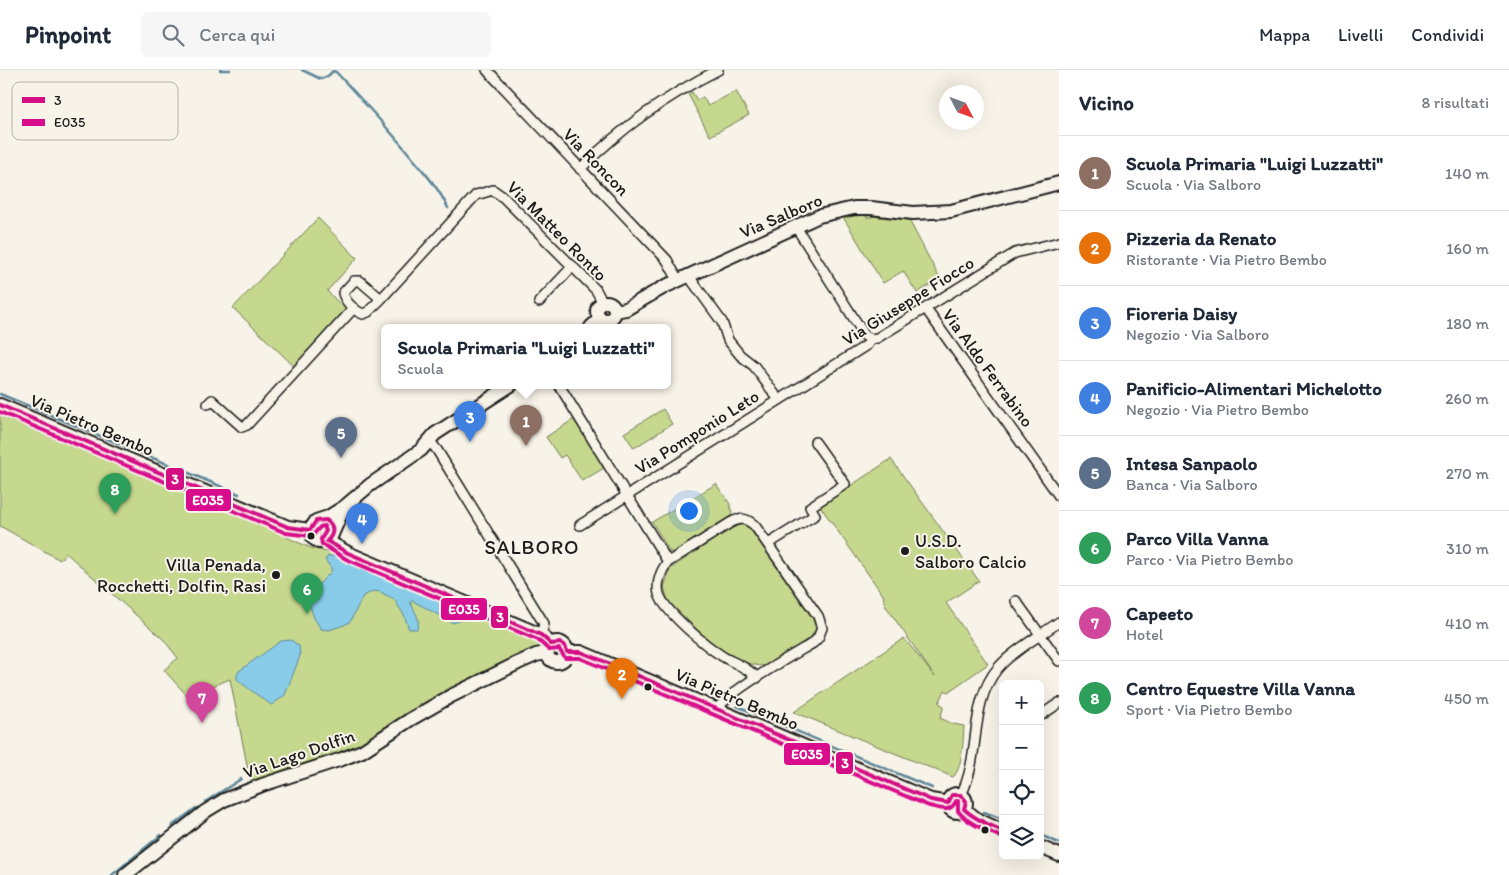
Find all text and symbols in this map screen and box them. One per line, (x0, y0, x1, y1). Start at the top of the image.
search box (141, 12, 491, 57)
text: Pinpoint (25, 20, 111, 49)
icon: search (159, 21, 187, 49)
text: Cerca qui (199, 23, 275, 46)
text: Mappa (1259, 24, 1310, 46)
text: Livelli (1338, 24, 1383, 46)
text: Condividi (1411, 24, 1484, 46)
legend (12, 82, 178, 140)
north arrow (939, 85, 984, 130)
text: Vicino (1079, 90, 1134, 115)
text: 3 (54, 92, 62, 109)
text: 8 risultati (1421, 93, 1489, 112)
text: E035 (54, 114, 85, 131)
street label: Via Roncon (558, 123, 634, 201)
text: Scuola Primaria "Luigi Luzzatti" (1126, 152, 1383, 175)
text: 1 (1091, 164, 1099, 183)
text: 140 m (1445, 164, 1489, 183)
text: Scuola · Via Salboro (1126, 175, 1261, 194)
street label: Via Matteo Ronto (502, 176, 612, 286)
street label: Via Salboro (736, 189, 826, 243)
text: Pizzeria da Renato (1126, 227, 1276, 250)
text: 2 (1091, 239, 1099, 258)
text: 160 m (1446, 239, 1489, 258)
text: Ristorante · Via Pietro Bembo (1126, 250, 1327, 269)
street label: Via Giuseppe Fiocco (838, 252, 978, 350)
text: Fioreria Daisy (1126, 302, 1237, 325)
street label: Via Aldo Ferrabino (938, 304, 1038, 432)
text: 3 (1091, 314, 1099, 333)
text: 180 m (1446, 314, 1489, 333)
popup (381, 324, 671, 389)
text: Negozio · Via Salboro (1126, 325, 1269, 344)
text: Scuola Primaria "Luigi Luzzatti" (397, 336, 655, 359)
text: Scuola (397, 359, 444, 378)
text: Panificio-Alimentari Michelotto (1126, 377, 1382, 400)
street label: Via Pomponio Leto (631, 385, 763, 479)
street label: Via Pietro Bembo (27, 389, 157, 461)
text: 4 (1090, 389, 1100, 408)
text: 260 m (1445, 389, 1489, 408)
text: Negozio · Via Pietro Bembo (1126, 400, 1309, 419)
pin: 3 (454, 401, 486, 442)
pin: 1 (510, 405, 542, 446)
pin: 5 (325, 417, 357, 458)
text: Intesa Sanpaolo (1126, 452, 1257, 475)
text: 5 (1091, 464, 1099, 483)
text: 270 m (1446, 464, 1489, 483)
line badge: 3 (165, 467, 185, 491)
text: 3 (171, 471, 179, 488)
pin: 8 (99, 473, 131, 514)
text: Banca · Via Salboro (1126, 475, 1258, 494)
line badge: E035 (185, 488, 232, 512)
text: E035 (192, 492, 224, 509)
your location (676, 498, 702, 524)
pin: 4 (346, 503, 378, 544)
text: Parco Villa Vanna (1126, 527, 1269, 550)
place label: U.S.D. Salboro Calcio (915, 530, 1026, 573)
unlabelled marker (306, 531, 316, 541)
district label: SALBORO (484, 535, 580, 559)
text: 6 (1091, 539, 1099, 558)
text: 310 m (1446, 539, 1489, 558)
marker: U.S.D. Salboro Calcio (899, 545, 911, 557)
text: Parco · Via Pietro Bembo (1126, 550, 1293, 569)
place label: Villa Penada, Rocchetti, Dolfin, Rasi (97, 554, 266, 597)
marker: Villa Penada, Rocchetti, Dolfin, Rasi (270, 569, 282, 581)
pin: 6 (291, 573, 323, 614)
line badge: E035 (440, 597, 488, 621)
text: E035 (448, 601, 480, 618)
text: Capeeto (1126, 602, 1193, 625)
line badge: 3 (490, 605, 509, 629)
text: 3 (496, 609, 504, 626)
text: 7 (1091, 614, 1099, 633)
text: 410 m (1445, 614, 1489, 633)
text: Hotel (1126, 625, 1163, 644)
pin: 2 (606, 658, 638, 699)
street label: Via Pietro Bembo (672, 663, 802, 735)
text: Centro Equestre Villa Vanna (1126, 677, 1355, 700)
map controls (999, 680, 1044, 860)
button: + (999, 680, 1044, 725)
pin: 7 (186, 682, 218, 723)
unlabelled marker (643, 682, 653, 692)
text: 8 (1091, 689, 1099, 708)
text: 450 m (1444, 689, 1489, 708)
text: Sport · Via Pietro Bembo (1126, 700, 1292, 719)
street label: Via Lago Dolfin (240, 725, 358, 783)
button: − (999, 725, 1044, 770)
line badge: E035 (783, 742, 831, 766)
text: E035 (791, 746, 823, 763)
line badge: 3 (835, 751, 854, 775)
text: 3 (841, 755, 849, 772)
button: locate (999, 770, 1044, 815)
button: layers (999, 815, 1044, 860)
unlabelled marker (980, 825, 990, 835)

